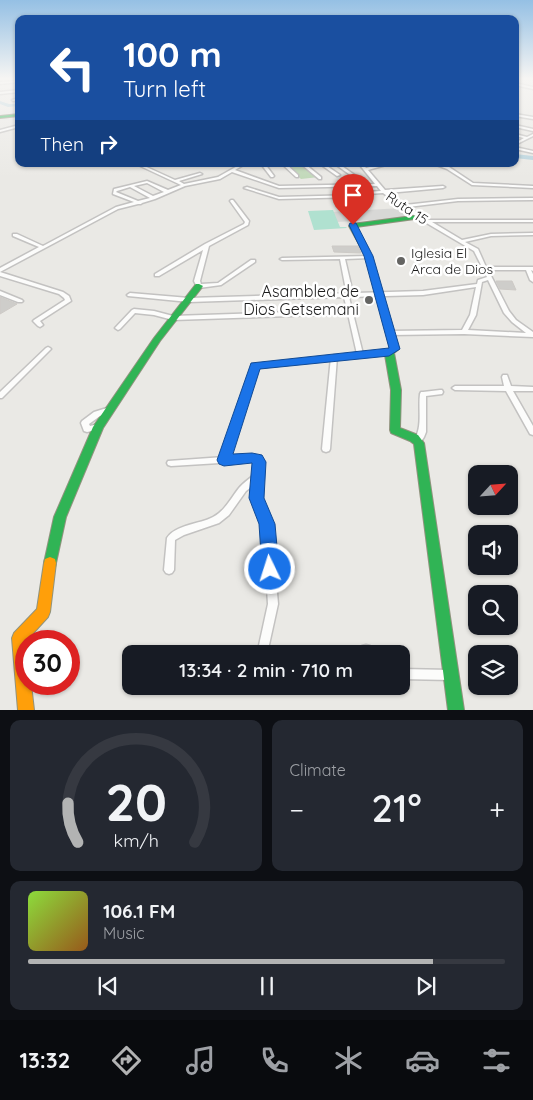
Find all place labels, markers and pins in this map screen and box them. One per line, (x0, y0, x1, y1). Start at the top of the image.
pin (332, 174, 374, 225)
place label: Iglesia El Arca de Dios (411, 244, 493, 278)
marker: Iglesia El Arca de Dios (395, 255, 407, 267)
place label: Asamblea de Dios Getsemani (243, 281, 359, 319)
marker: Asamblea de Dios Getsemani (363, 294, 375, 306)

